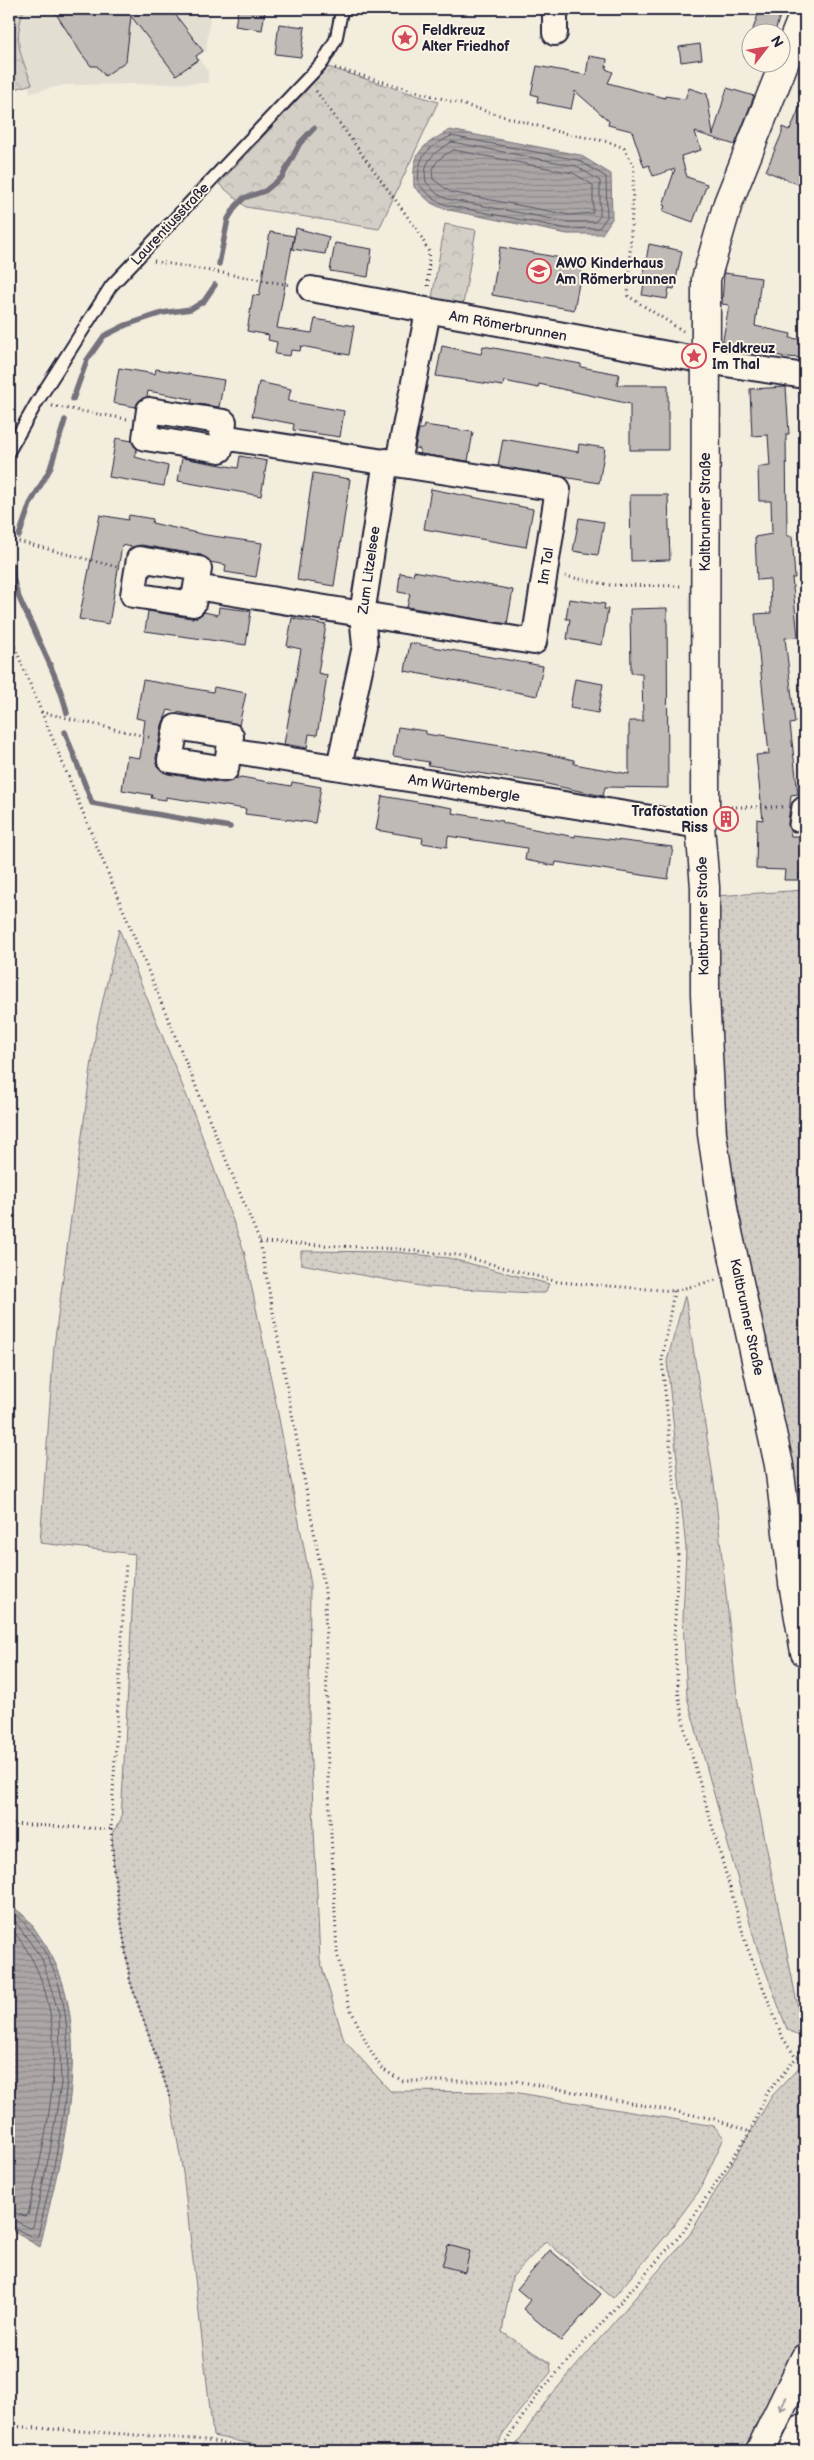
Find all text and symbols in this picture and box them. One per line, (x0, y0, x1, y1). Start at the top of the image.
place label: Feldkreuz Alter Friedhof (421, 22, 510, 55)
north arrow (742, 22, 792, 72)
place icon: Feldkreuz Alter Friedhof (392, 25, 418, 51)
text: N (767, 33, 787, 50)
street label: Laurentiusstraße (127, 179, 213, 269)
place label: AWO Kinderhaus Am Römerbrunnen (555, 255, 677, 288)
school or university icon: AWO Kinderhaus Am Römerbrunnen (526, 258, 552, 284)
street label: Am Römerbrunnen (448, 307, 568, 345)
place label: Feldkreuz Im Thal (712, 340, 775, 373)
place icon: Feldkreuz Im Thal (681, 343, 707, 369)
street label: Kaltbrunner Straße (697, 452, 714, 572)
street label: Zum Litzelsee (354, 525, 384, 616)
street label: Im Tal (535, 546, 557, 586)
street label: Am Würtembergle (407, 771, 521, 805)
place label: Trafostation Riss (632, 803, 708, 836)
building icon: Trafostation Riss (713, 806, 739, 832)
street label: Kaltbrunner Straße (693, 856, 713, 976)
street label: Kaltbrunner Straße (726, 1257, 768, 1377)
one-way arrow (778, 2396, 787, 2411)

